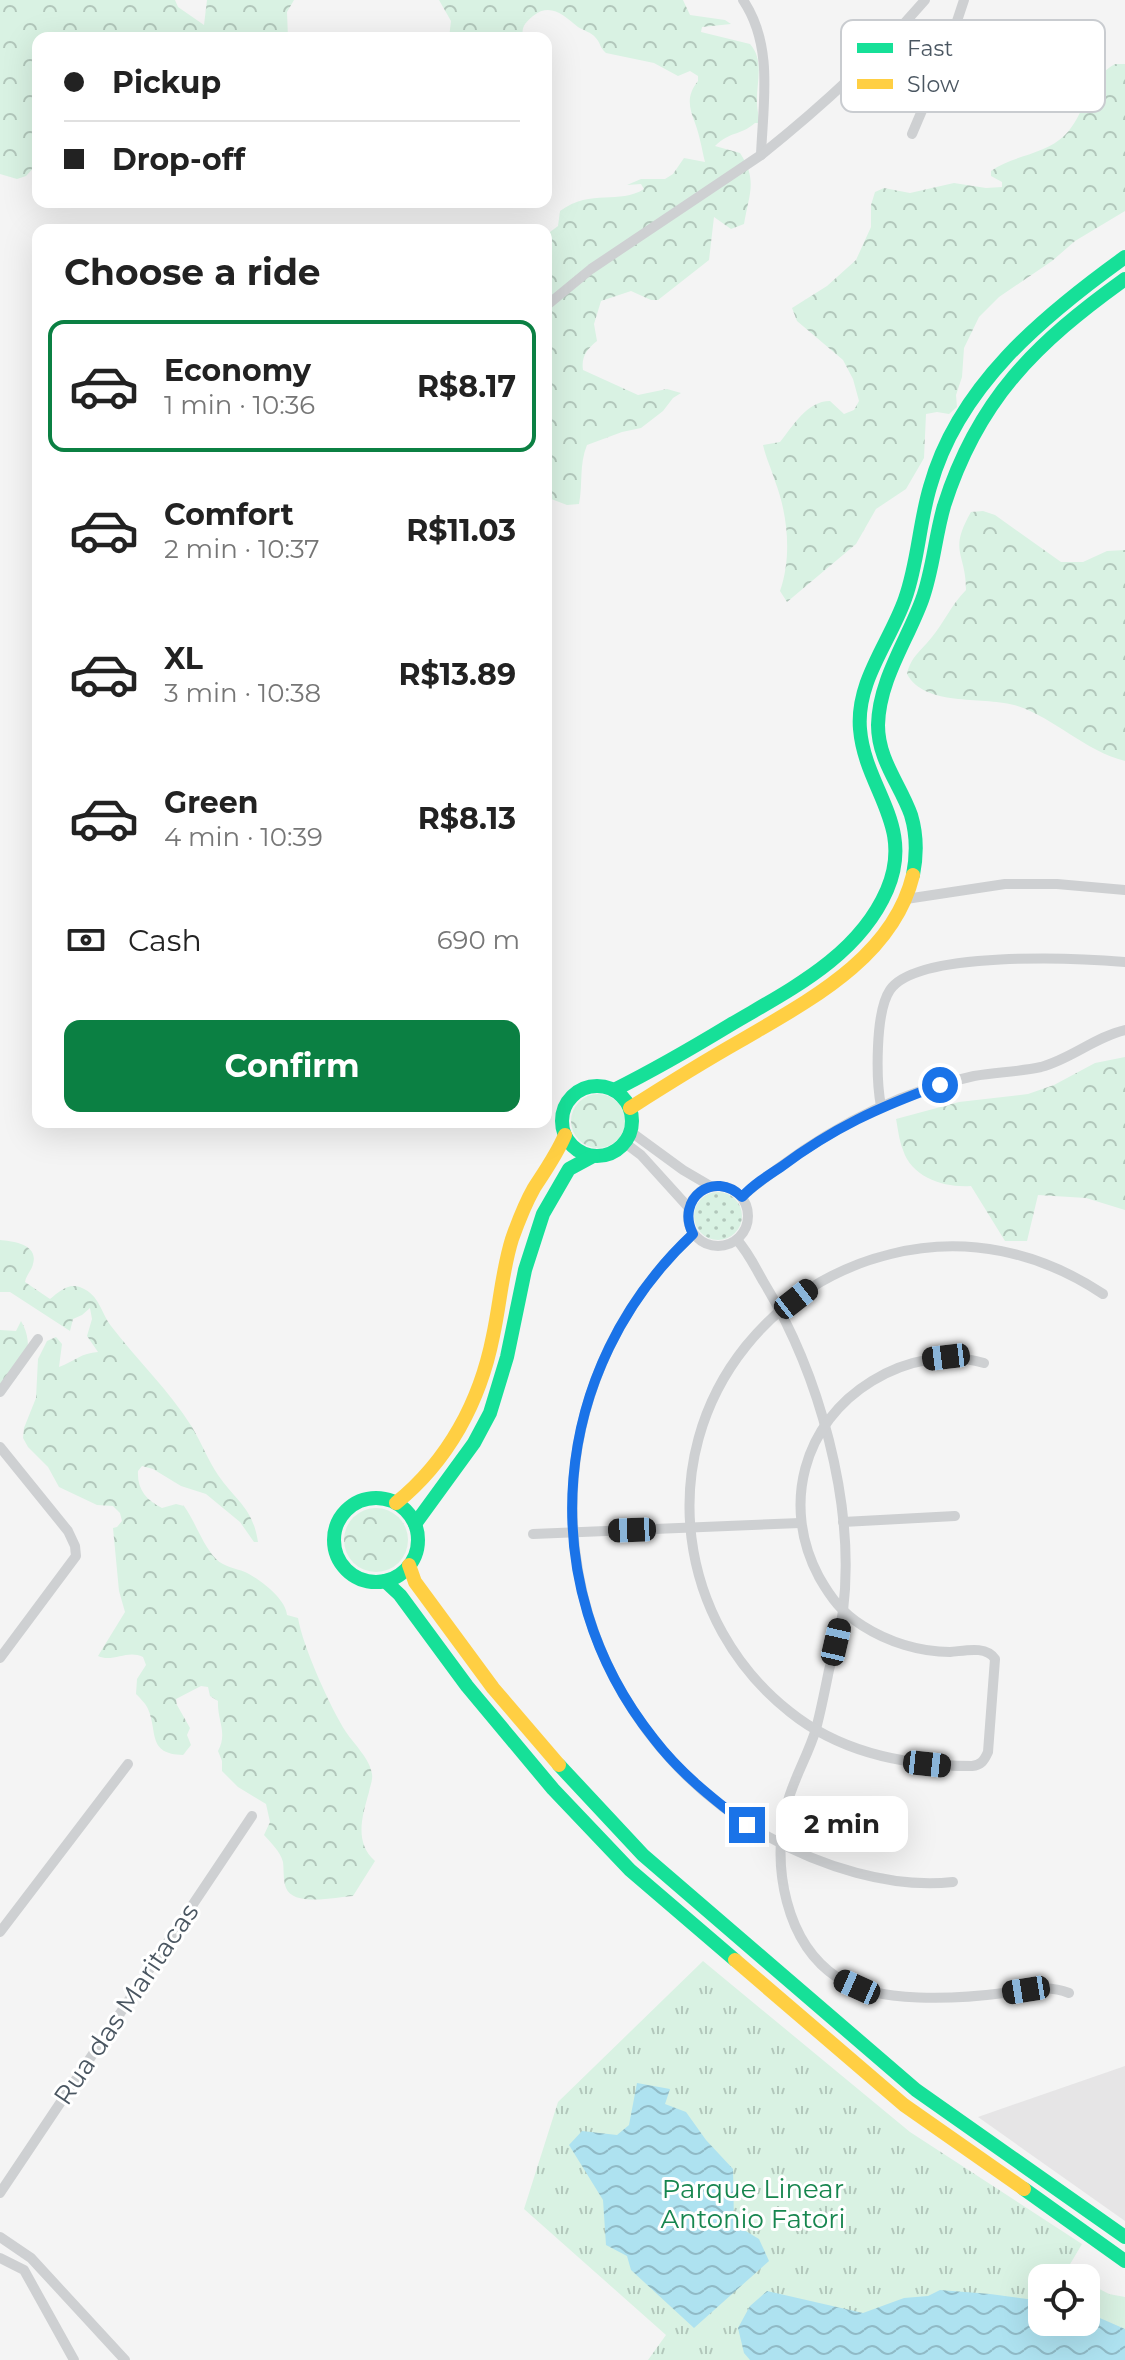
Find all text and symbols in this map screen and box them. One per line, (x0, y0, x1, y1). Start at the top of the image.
legend (841, 20, 1105, 112)
text: Fast (907, 35, 953, 62)
text: Pickup (112, 64, 221, 101)
text: Slow (907, 71, 960, 98)
text: Drop-off (112, 141, 245, 178)
text: Choose a ride (64, 250, 321, 294)
icon: car (68, 350, 140, 422)
text: Economy (164, 352, 311, 389)
text: R$8.17 (417, 368, 516, 405)
text: 1 min · 10:36 (164, 389, 315, 421)
icon: car (68, 494, 140, 566)
text: Comfort (164, 496, 294, 533)
text: R$11.03 (406, 512, 516, 549)
text: 2 min · 10:37 (164, 533, 320, 565)
icon: car (68, 638, 140, 710)
text: XL (164, 640, 203, 677)
text: R$13.89 (399, 656, 516, 693)
text: 3 min · 10:38 (164, 677, 321, 709)
icon: car (68, 782, 140, 854)
text: Green (164, 784, 258, 821)
text: R$8.13 (418, 800, 516, 837)
text: 4 min · 10:39 (164, 821, 323, 853)
icon: cash (64, 918, 108, 962)
text: Cash (128, 922, 202, 959)
text: 690 m (437, 924, 520, 956)
button: Confirm (64, 1020, 520, 1112)
route start (922, 1067, 958, 1103)
car (770, 1275, 822, 1323)
car (921, 1342, 971, 1372)
car (608, 1517, 656, 1543)
car (819, 1616, 853, 1668)
car (902, 1750, 952, 1778)
callout: 2 min (775, 1797, 907, 1853)
route end (729, 1807, 765, 1843)
text: 2 min (804, 1808, 880, 1840)
street label: Rua das Maritacas (47, 1897, 205, 2111)
car (830, 1966, 884, 2008)
car (1000, 1974, 1052, 2006)
park label: Parque Linear Antonio Fatori (660, 2173, 846, 2235)
map controls (1028, 2264, 1100, 2336)
button: locate (1028, 2264, 1100, 2336)

